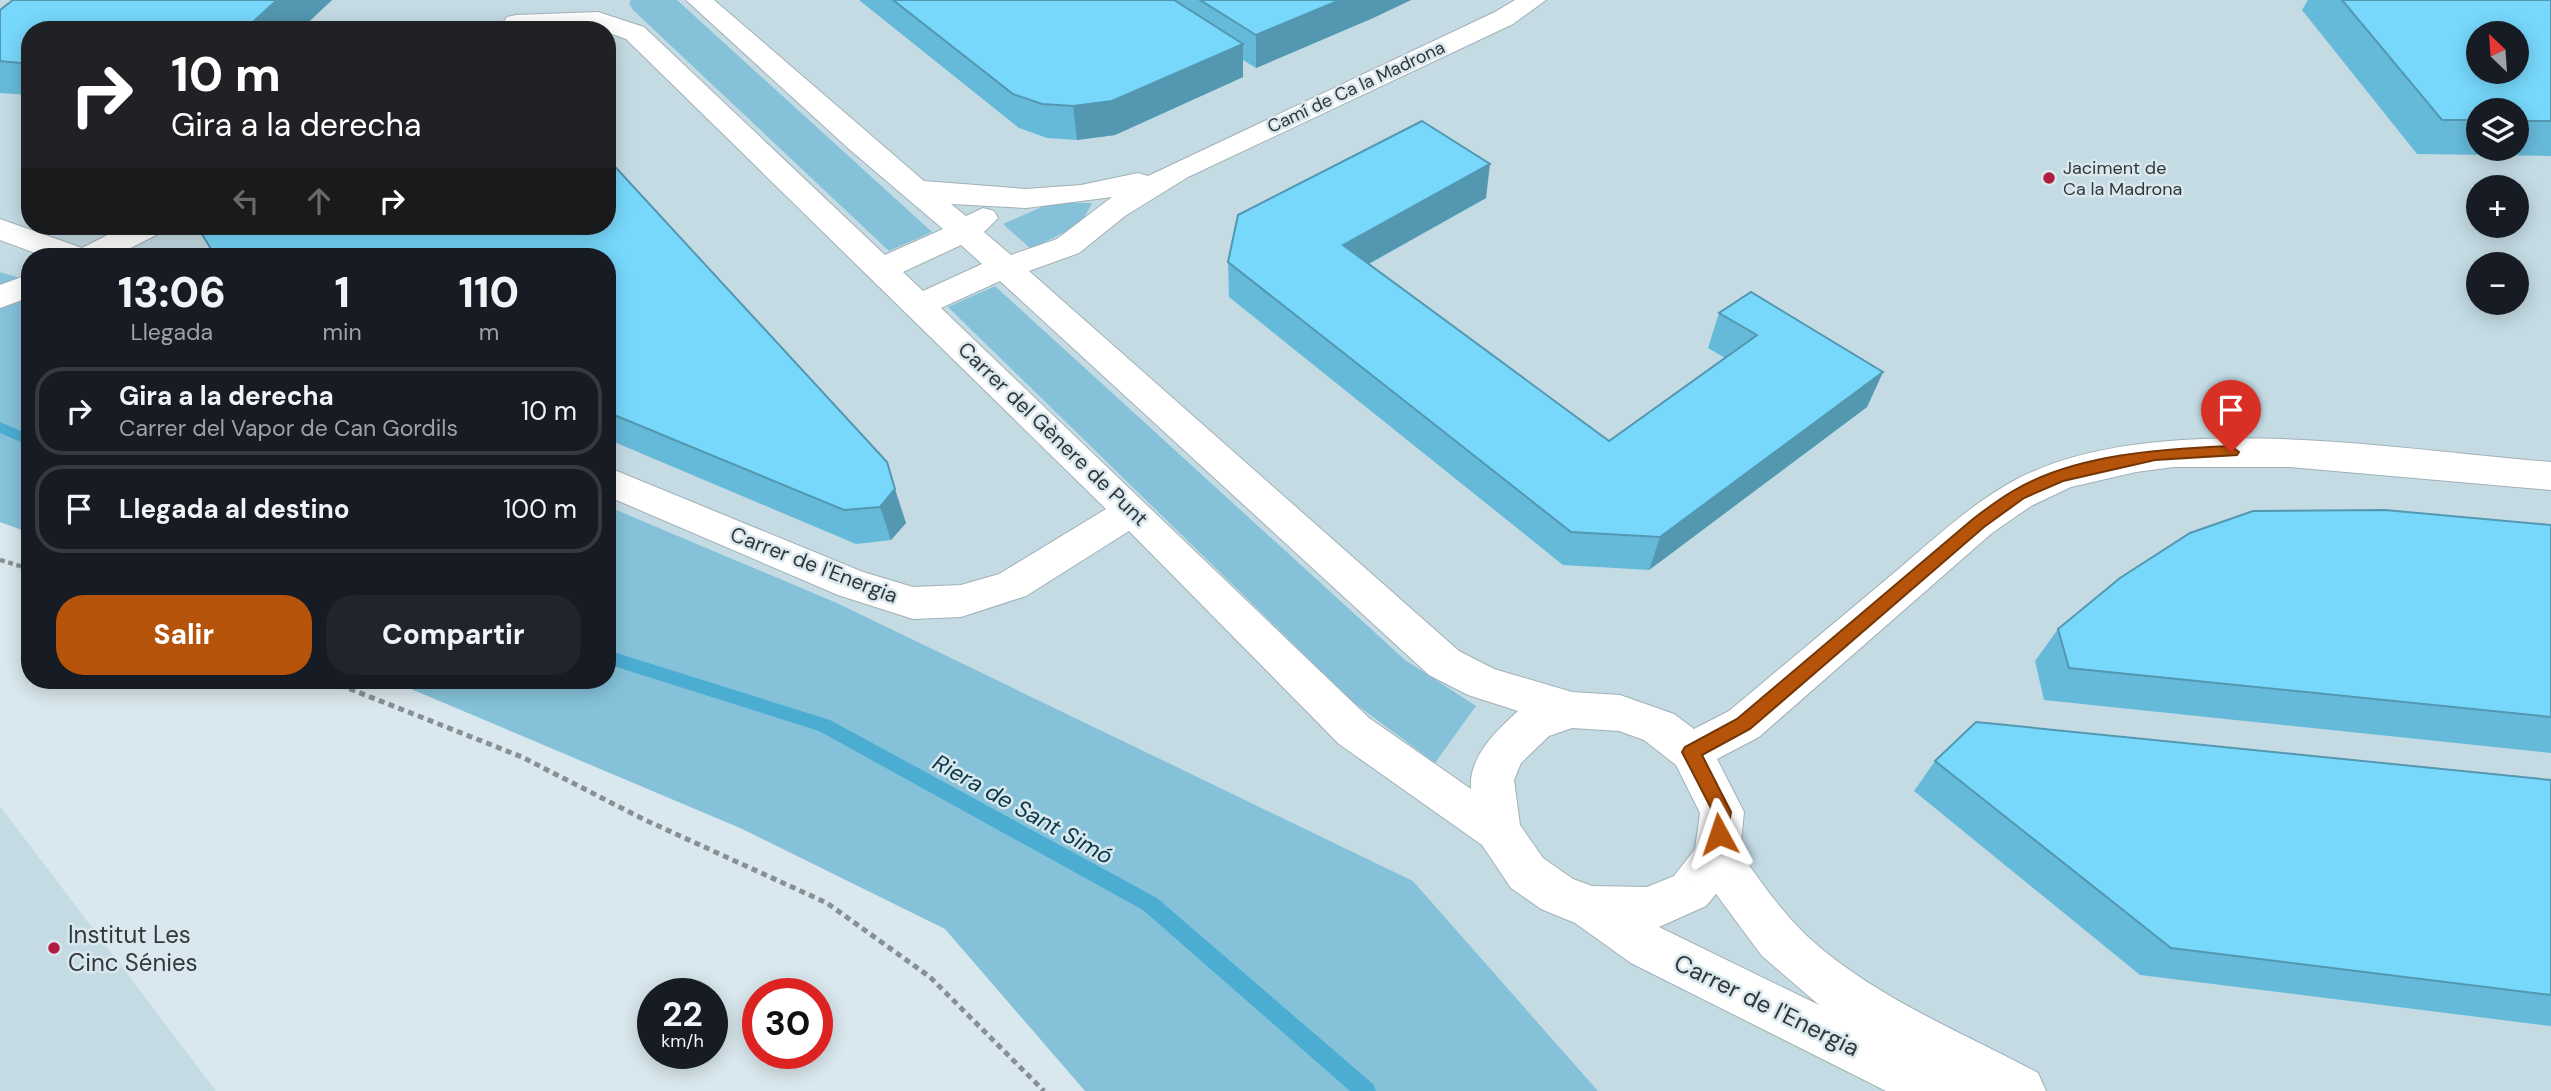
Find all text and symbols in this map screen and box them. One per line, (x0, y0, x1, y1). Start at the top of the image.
north arrow (2466, 21, 2529, 84)
map controls (2466, 21, 2529, 315)
street label: Camí de Ca la Madrona (1263, 35, 1449, 139)
text: 10 m (171, 42, 281, 106)
icon: right (56, 49, 147, 140)
button: layers (2466, 98, 2529, 161)
text: Gira a la derecha (171, 104, 421, 146)
place label: Jaciment de Ca la Madrona (2063, 156, 2182, 201)
marker: Jaciment de Ca la Madrona (2041, 170, 2057, 186)
button: + (2466, 175, 2529, 238)
icon: left (227, 182, 265, 220)
icon: ahead (300, 182, 338, 220)
icon: right (373, 182, 411, 220)
button: − (2466, 252, 2529, 315)
text: 13:06 (118, 265, 226, 320)
text: 1 (334, 265, 350, 320)
text: 110 (459, 265, 519, 320)
text: Llegada (131, 317, 213, 347)
text: min (323, 317, 362, 347)
text: m (479, 317, 499, 347)
street label: Carrer del Gènere de Punt (952, 336, 1154, 532)
text: Gira a la derecha (119, 379, 334, 413)
pin (2201, 380, 2261, 452)
icon: arrive (2212, 391, 2250, 429)
icon: right (60, 392, 98, 430)
text: 10 m (521, 394, 577, 428)
text: Carrer del Vapor de Can Gordils (119, 413, 458, 443)
icon: arrive (60, 490, 98, 528)
text: Llegada al destino (119, 492, 350, 526)
text: 100 m (503, 492, 577, 526)
street label: Carrer de l'Energia (726, 520, 902, 610)
button: Salir (56, 595, 312, 675)
button: Compartir (326, 595, 581, 675)
water label: Riera de Sant Simó (928, 747, 1118, 871)
position arrow (1682, 797, 1756, 871)
place label: Institut Les Cinc Sénies (68, 919, 198, 978)
marker: Institut Les Cinc Sénies (46, 940, 62, 956)
street label: Carrer de l'Energia (1669, 947, 1865, 1063)
speed limit sign: 30 (742, 978, 833, 1069)
text: 22 (662, 991, 703, 1037)
text: km/h (661, 1029, 704, 1053)

